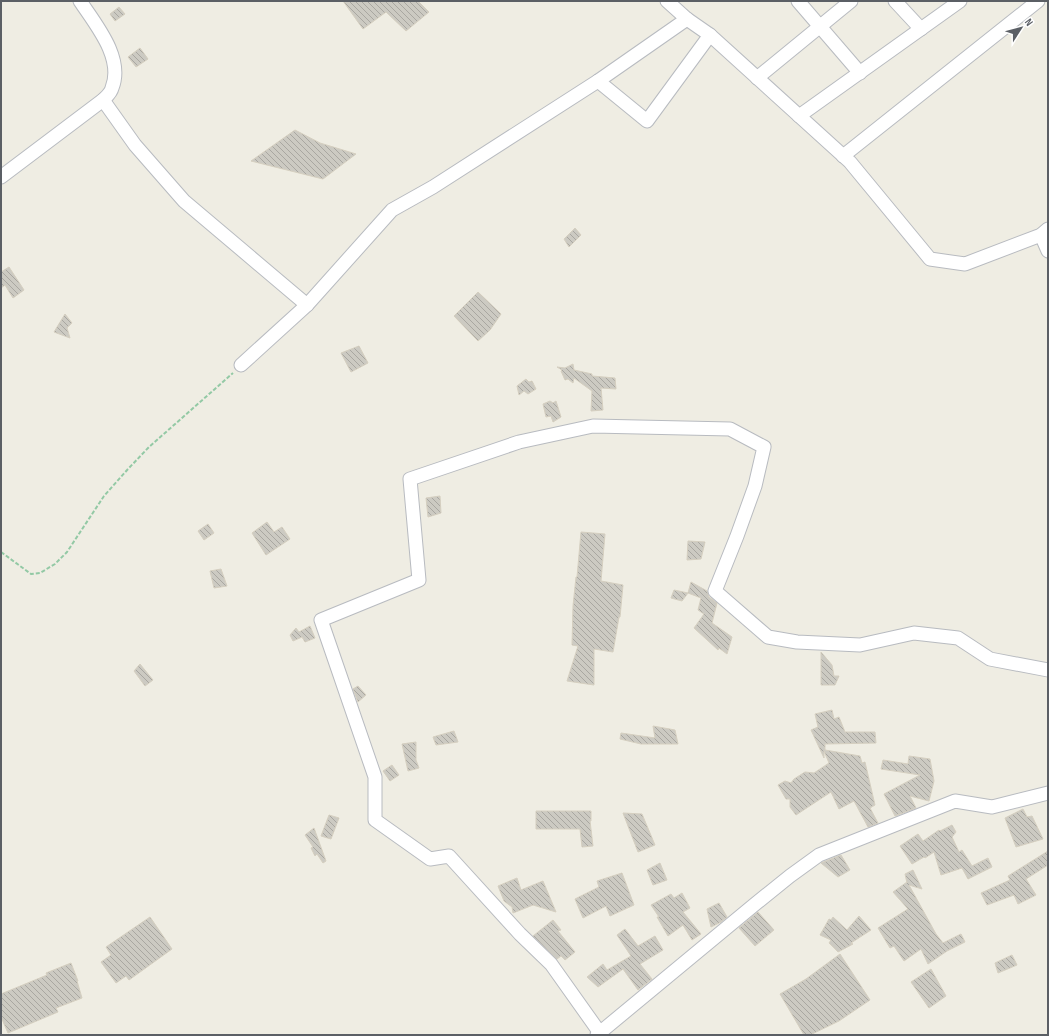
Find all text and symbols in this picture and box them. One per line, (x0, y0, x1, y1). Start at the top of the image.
north arrow (1001, 8, 1041, 48)
text: N (1022, 16, 1036, 29)

